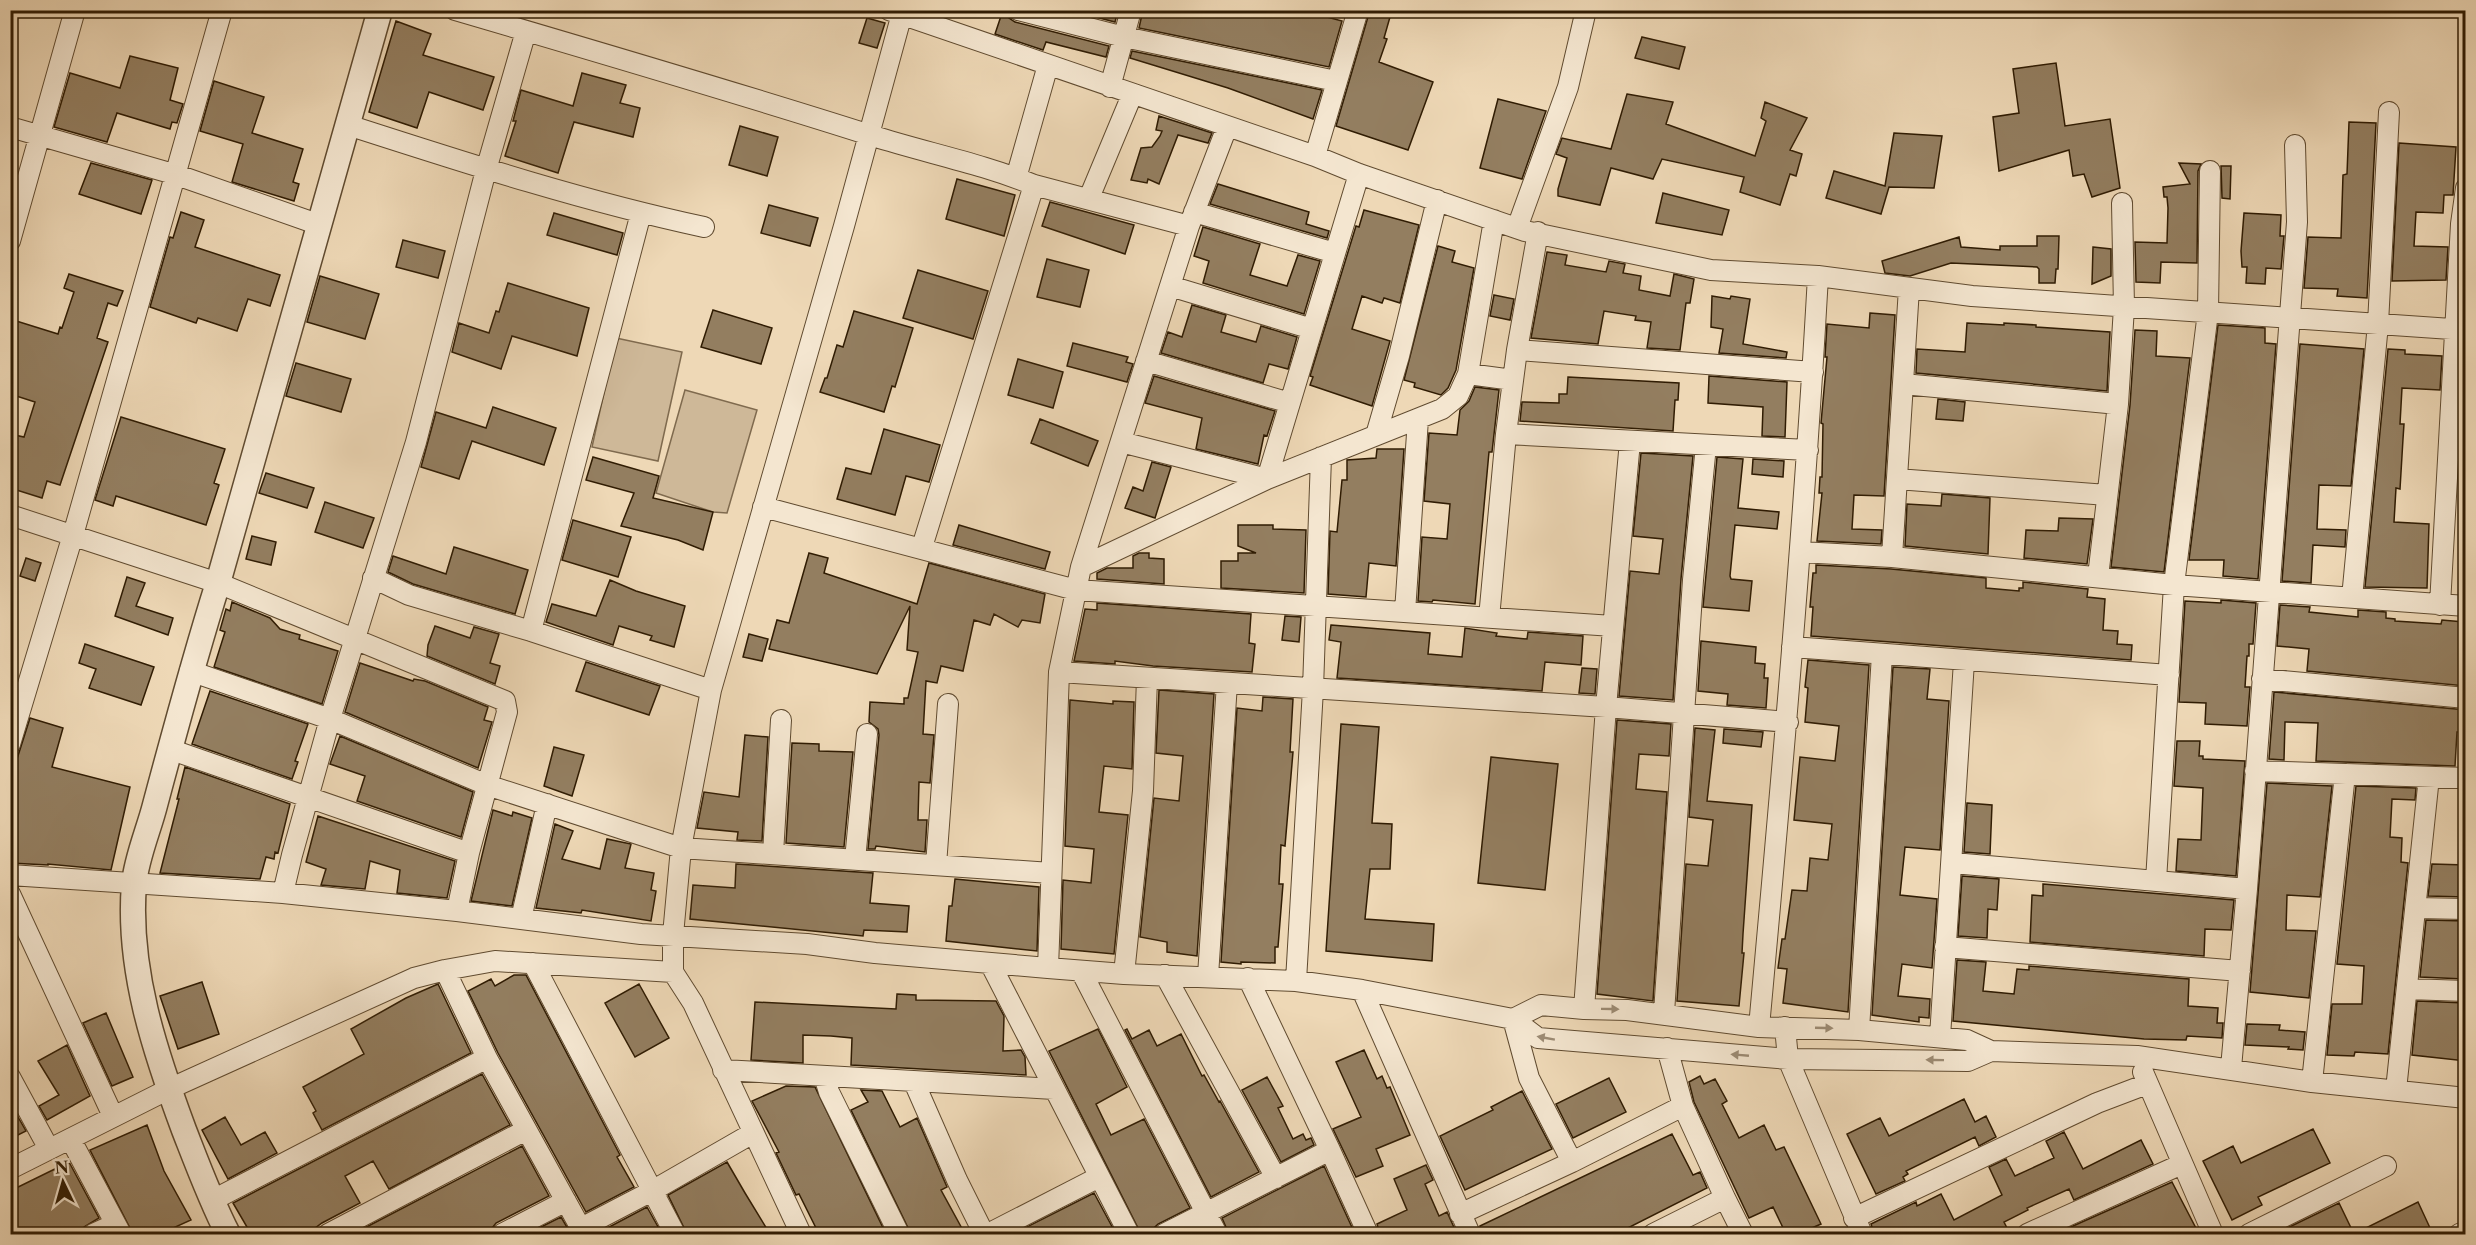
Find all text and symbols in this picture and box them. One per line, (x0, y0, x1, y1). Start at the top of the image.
one-way arrow (1600, 1005, 1619, 1014)
one-way arrow (1815, 1024, 1834, 1033)
one-way arrow (1536, 1033, 1555, 1042)
one-way arrow (1730, 1050, 1749, 1059)
one-way arrow (1925, 1055, 1944, 1065)
north arrow (33, 1152, 93, 1212)
text: N (54, 1156, 70, 1178)

